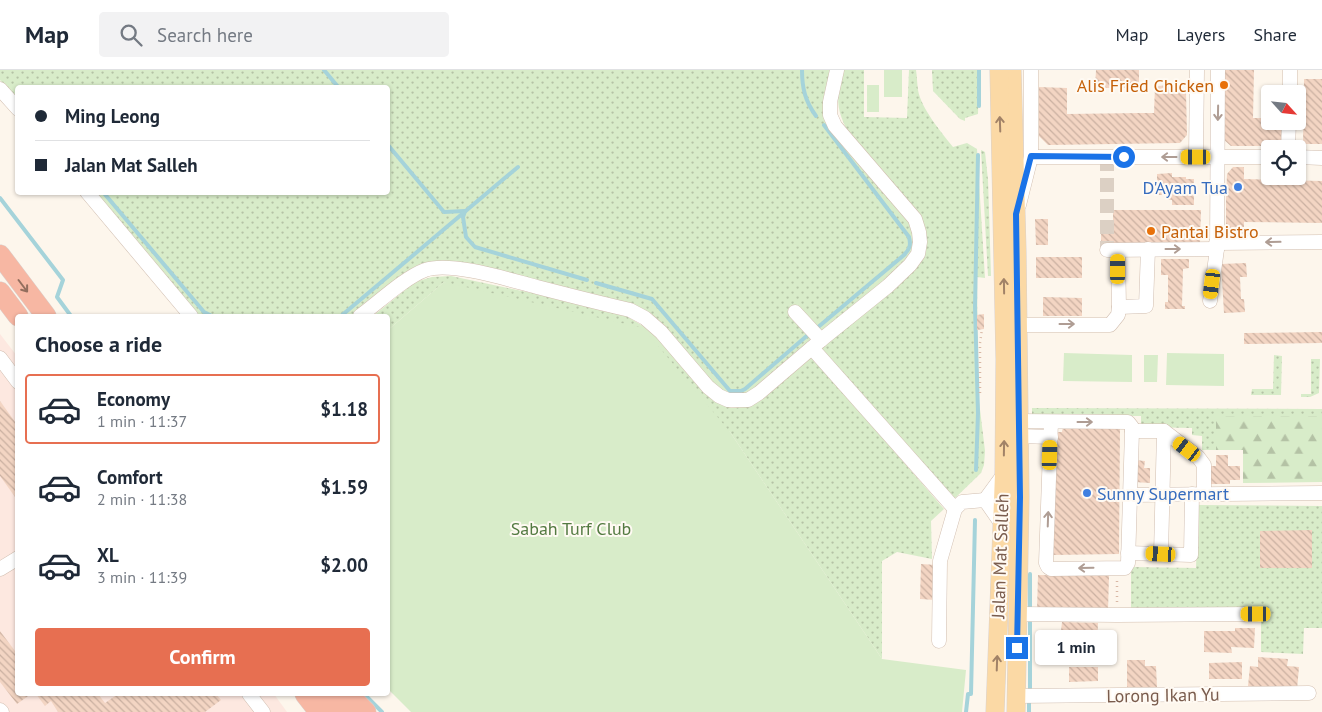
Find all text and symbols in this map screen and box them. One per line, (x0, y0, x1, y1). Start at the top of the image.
search box (99, 12, 449, 57)
text: Map (25, 19, 69, 50)
icon: search (117, 21, 145, 49)
text: Search here (157, 23, 253, 47)
text: Map (1116, 23, 1148, 46)
text: Layers (1176, 23, 1225, 46)
text: Share (1253, 23, 1297, 46)
place label: Alis Fried Chicken (1077, 74, 1214, 97)
marker: Alis Fried Chicken (1218, 79, 1230, 91)
north arrow (1261, 85, 1306, 130)
map controls (1261, 85, 1306, 185)
text: Ming Leong (65, 104, 160, 128)
one-way arrow (1213, 105, 1223, 121)
one-way arrow (996, 116, 1005, 132)
button: locate (1261, 140, 1306, 185)
route start (1113, 146, 1135, 168)
car (1181, 150, 1211, 165)
one-way arrow (1161, 152, 1177, 162)
text: Jalan Mat Salleh (65, 153, 198, 177)
place label: D'Ayam Tua (1142, 176, 1228, 199)
marker: D'Ayam Tua (1232, 181, 1244, 193)
place label: Pantai Bistro (1161, 220, 1259, 243)
marker: Pantai Bistro (1145, 225, 1157, 237)
one-way arrow (1266, 238, 1282, 247)
one-way arrow (1164, 244, 1181, 254)
car (1110, 254, 1125, 284)
car (1202, 268, 1221, 300)
one-way arrow (999, 278, 1009, 294)
one-way arrow (18, 279, 28, 293)
one-way arrow (1059, 319, 1075, 329)
text: Choose a ride (35, 330, 162, 358)
icon: car (37, 387, 82, 432)
text: Economy (97, 387, 170, 411)
text: $1.18 (320, 397, 368, 421)
text: 1 min · 11:37 (97, 411, 187, 431)
one-way arrow (1076, 417, 1092, 427)
car (1170, 434, 1203, 464)
car (1041, 440, 1058, 470)
one-way arrow (999, 441, 1009, 457)
icon: car (37, 465, 82, 510)
text: Comfort (97, 465, 163, 489)
text: $1.59 (320, 475, 368, 499)
place label: Sunny Supermart (1097, 482, 1229, 505)
marker: Sunny Supermart (1081, 487, 1093, 499)
text: 2 min · 11:38 (97, 489, 187, 509)
street label: Jalan Mat Salleh (986, 493, 1014, 620)
one-way arrow (1043, 511, 1052, 527)
park label: Sabah Turf Club (511, 517, 631, 540)
icon: car (37, 543, 82, 588)
text: XL (97, 543, 119, 567)
car (1145, 546, 1176, 562)
text: $2.00 (320, 553, 368, 577)
one-way arrow (1078, 564, 1094, 573)
text: 3 min · 11:39 (97, 567, 187, 587)
car (1241, 607, 1271, 622)
button: Confirm (35, 628, 370, 686)
callout: 1 min (1034, 630, 1117, 666)
route end (1006, 637, 1028, 659)
text: 1 min (1056, 637, 1096, 657)
one-way arrow (992, 656, 1001, 672)
street label: Lorong Ikan Yu (1106, 683, 1220, 707)

